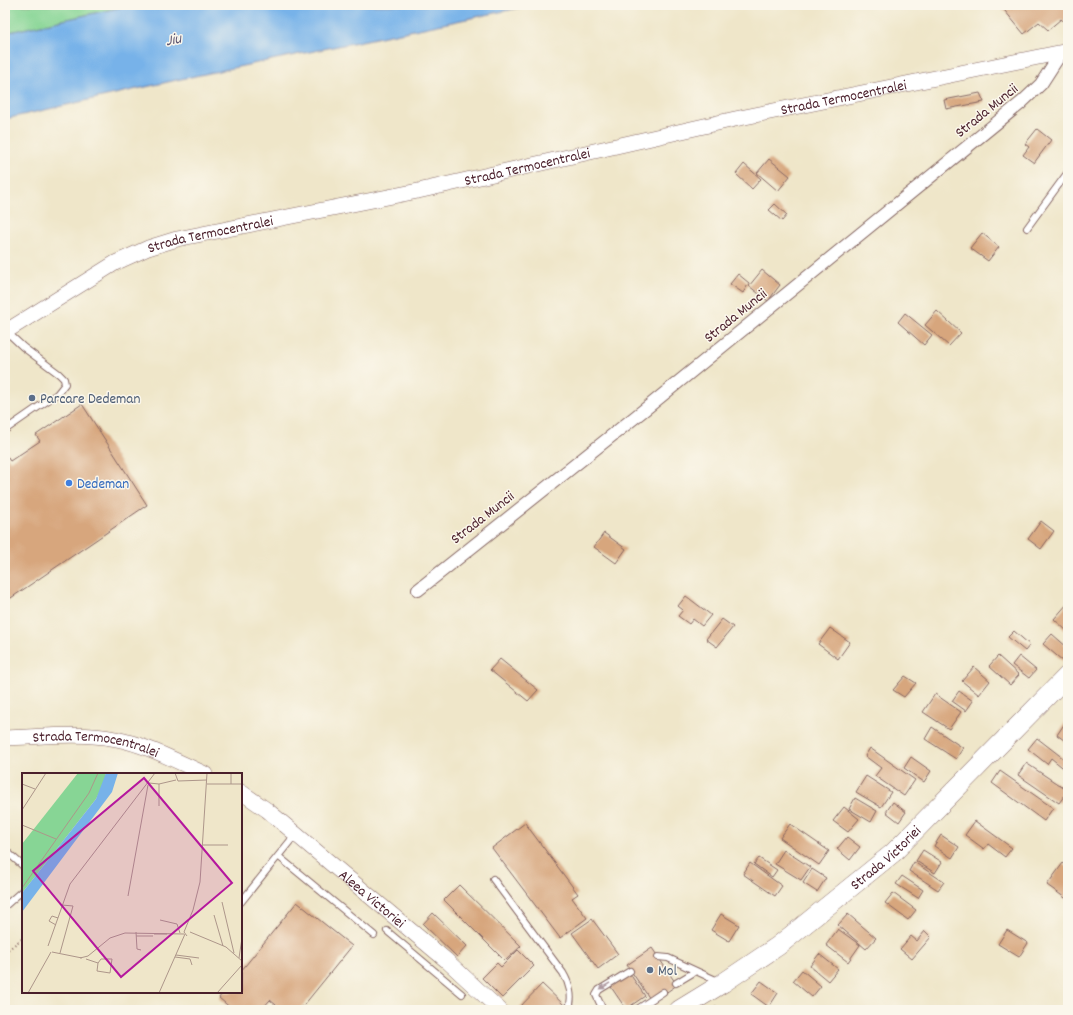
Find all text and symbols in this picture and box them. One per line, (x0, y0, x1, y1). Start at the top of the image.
water label: Jiu (164, 27, 184, 53)
street label: Strada Termocentralei (779, 75, 909, 122)
street label: Strada Muncii (951, 79, 1024, 144)
street label: Strada Termocentralei (463, 143, 593, 193)
street label: Strada Termocentralei (145, 211, 276, 260)
street label: Strada Muncii (700, 284, 773, 349)
place label: Parcare Dedeman (40, 389, 140, 411)
marker: Parcare Dedeman (27, 393, 37, 403)
place label: Dedeman (77, 474, 129, 496)
marker: Dedeman (64, 478, 74, 488)
street label: Strada Muncii (447, 486, 520, 551)
street label: Strada Termocentralei (32, 726, 162, 765)
inset map (22, 773, 242, 993)
street label: Strada Victoriei (846, 821, 927, 896)
street label: Aleea Victoriei (333, 865, 409, 935)
place label: Mol (658, 961, 677, 983)
marker: Mol (645, 965, 655, 975)
one-way arrow (599, 983, 611, 990)

